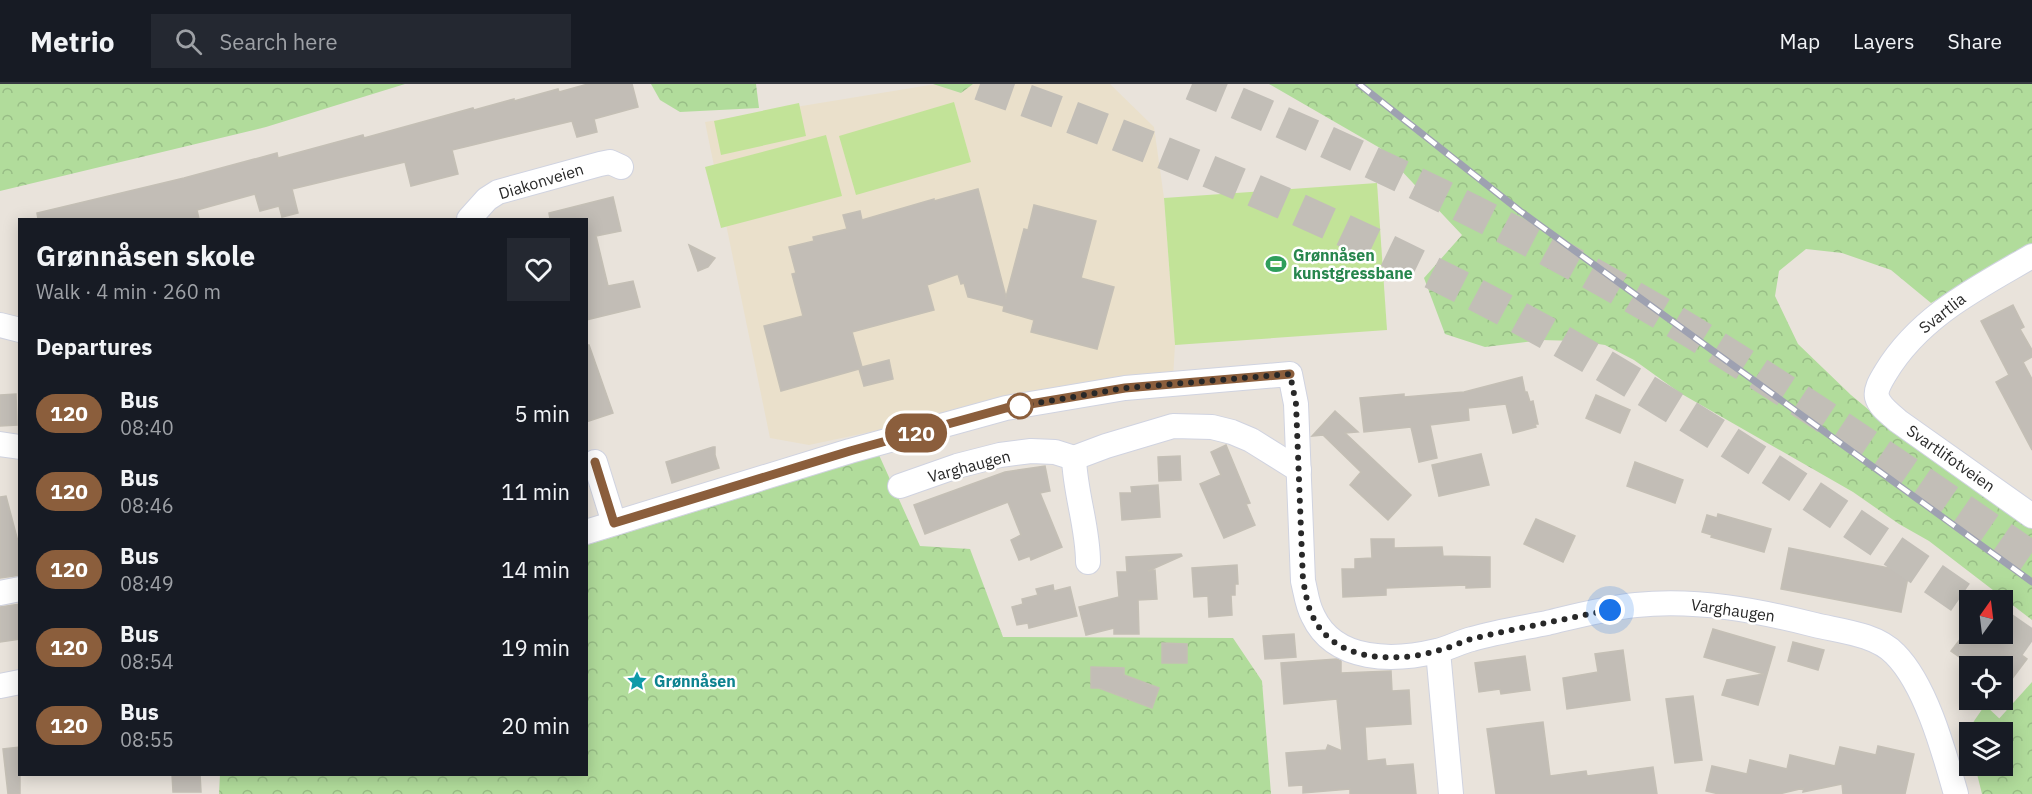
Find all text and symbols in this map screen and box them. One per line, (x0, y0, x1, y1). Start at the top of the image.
search box (151, 14, 571, 68)
text: Metrio (30, 23, 115, 60)
icon: search (172, 25, 205, 58)
text: Search here (220, 27, 337, 56)
text: Map (1780, 27, 1820, 55)
text: Layers (1853, 27, 1915, 55)
text: Share (1948, 27, 2002, 55)
street label: Diakonveien (496, 159, 586, 203)
text: Grønnåsen skole (36, 237, 255, 274)
button: heart (507, 238, 570, 301)
place label: Grønnåsen kunstgressbane (1293, 245, 1413, 283)
sports icon: Grønnåsen kunstgressbane (1264, 252, 1288, 276)
text: Walk · 4 min · 260 m (36, 278, 221, 305)
street label: Svartlia (1915, 288, 1970, 338)
text: Departures (36, 332, 152, 361)
text: Bus (120, 385, 159, 414)
unlabelled marker (1007, 393, 1033, 419)
text: 120 (50, 399, 88, 427)
text: 5 min (514, 399, 570, 428)
text: 08:40 (120, 414, 174, 441)
line badge: 120 (882, 414, 950, 452)
text: 120 (897, 419, 935, 447)
street label: Svartlifotveien (1903, 420, 1999, 496)
street label: Varghaugen (925, 445, 1013, 487)
text: Bus (120, 463, 159, 492)
text: 120 (50, 477, 88, 505)
text: 11 min (501, 477, 570, 506)
text: 08:46 (120, 492, 174, 519)
text: Bus (120, 541, 159, 570)
text: 120 (50, 555, 88, 583)
text: 14 min (501, 555, 570, 584)
text: 08:49 (120, 570, 174, 597)
north arrow (1959, 590, 2013, 644)
map controls (1959, 590, 2013, 776)
street label: Varghaugen (1690, 594, 1776, 626)
your location (1595, 595, 1625, 625)
text: Bus (120, 619, 159, 648)
text: 120 (50, 633, 88, 661)
text: 19 min (501, 633, 570, 662)
text: 08:54 (120, 648, 174, 675)
button: locate (1959, 656, 2013, 710)
place icon: Grønnåsen (625, 669, 649, 693)
place label: Grønnåsen (654, 671, 736, 691)
text: Bus (120, 697, 159, 726)
text: 120 (50, 711, 88, 739)
text: 20 min (501, 711, 570, 740)
button: layers (1959, 722, 2013, 776)
text: 08:55 (120, 726, 174, 753)

